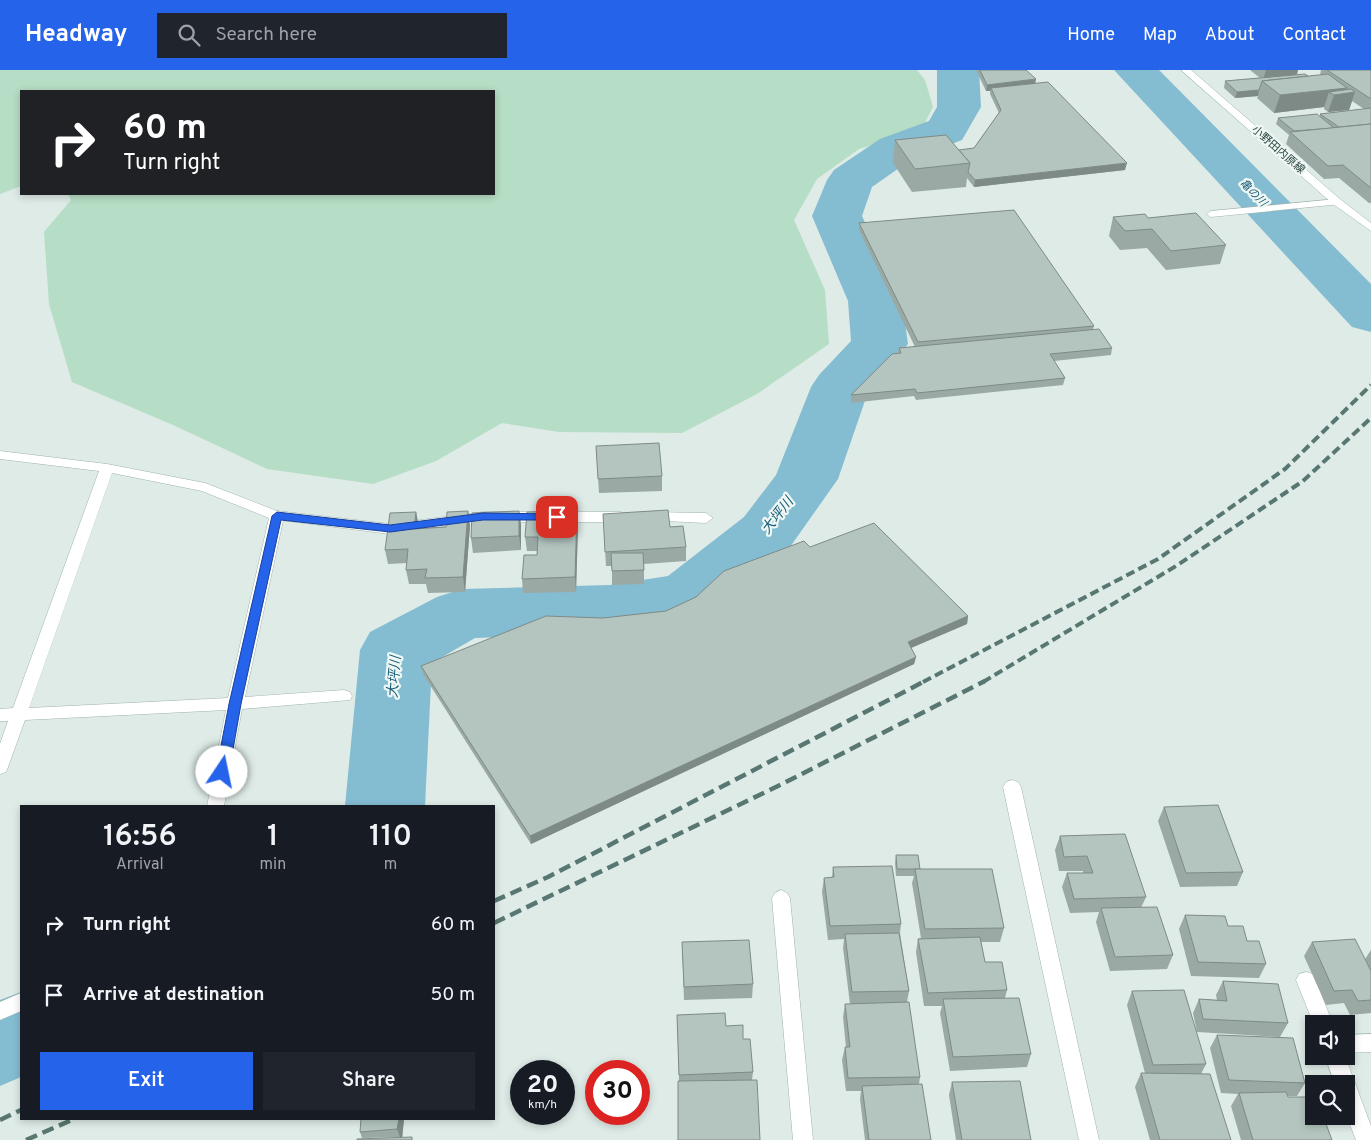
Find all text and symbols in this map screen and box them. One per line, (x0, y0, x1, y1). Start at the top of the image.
search box (157, 13, 507, 58)
text: Headway (25, 20, 127, 50)
icon: search (175, 21, 203, 49)
text: Search here (215, 23, 317, 47)
text: Home (1067, 24, 1115, 47)
text: Map (1143, 24, 1177, 47)
text: About (1205, 24, 1254, 47)
text: Contact (1282, 24, 1346, 47)
text: 60 m (123, 107, 207, 151)
icon: right (40, 110, 105, 175)
street label: 小野田内原線 (1249, 123, 1307, 177)
text: Turn right (123, 150, 220, 177)
water label: 亀の川 (1237, 176, 1270, 210)
water label: 大坪川 (758, 493, 799, 538)
pin (536, 496, 578, 538)
icon: arrive (543, 503, 571, 531)
water label: 大坪川 (385, 653, 405, 699)
position arrow (195, 745, 247, 797)
text: 16:56 (103, 819, 177, 856)
text: 1 (267, 819, 279, 856)
text: 110 (369, 819, 412, 856)
text: Arrival (116, 855, 164, 875)
text: min (260, 855, 286, 875)
text: m (384, 855, 397, 875)
icon: right (40, 911, 68, 939)
text: Turn right (83, 913, 171, 937)
text: 60 m (431, 913, 475, 937)
icon: arrive (40, 981, 68, 1009)
text: Arrive at destination (83, 983, 264, 1007)
text: 50 m (430, 983, 475, 1007)
map controls (1305, 1015, 1355, 1125)
button: sound (1305, 1015, 1355, 1065)
button: Exit (40, 1052, 253, 1110)
button: Share (263, 1052, 475, 1110)
speed limit sign: 30 (585, 1060, 650, 1125)
text: 20 (527, 1070, 558, 1102)
button: search (1305, 1075, 1355, 1125)
text: km/h (528, 1097, 557, 1113)

